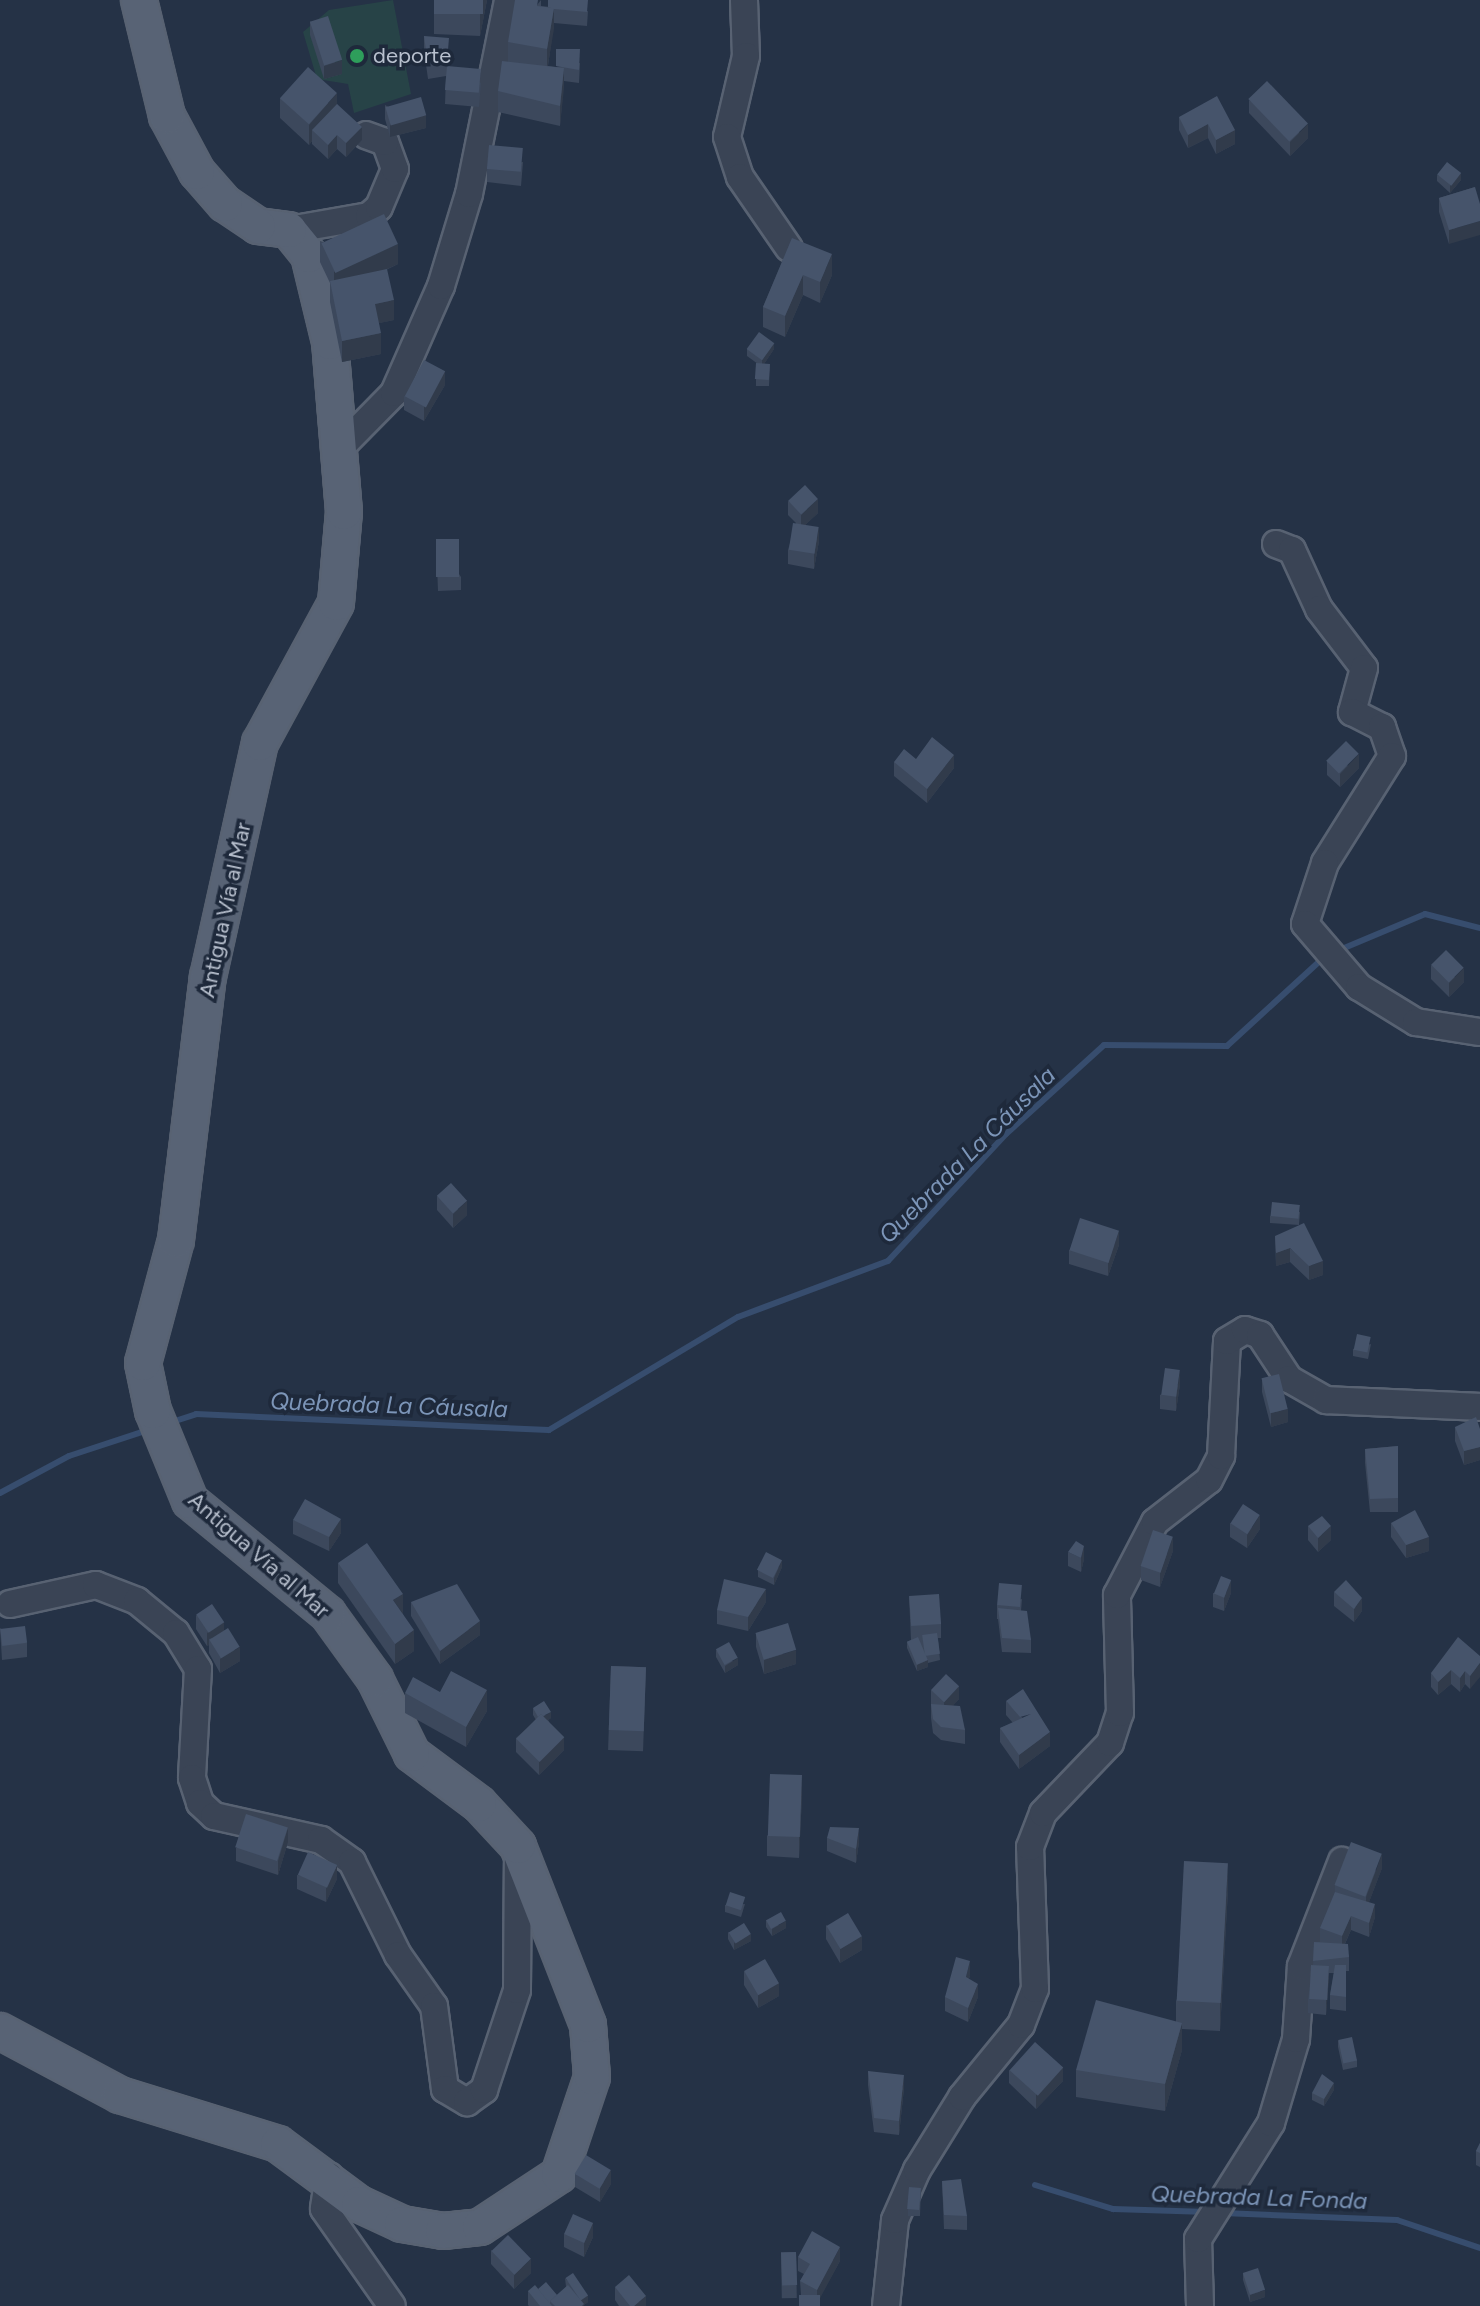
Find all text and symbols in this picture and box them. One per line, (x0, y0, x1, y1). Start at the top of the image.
place label: deporte (373, 43, 451, 69)
marker: deporte (348, 47, 366, 65)
street label: Antigua Vía al Mar (194, 820, 256, 1000)
water label: Quebrada La Cáusala (873, 1061, 1061, 1249)
water label: Quebrada La Cáusala (270, 1386, 508, 1424)
street label: Antigua Vía al Mar (183, 1487, 335, 1623)
water label: Quebrada La Fonda (1150, 2179, 1368, 2215)

